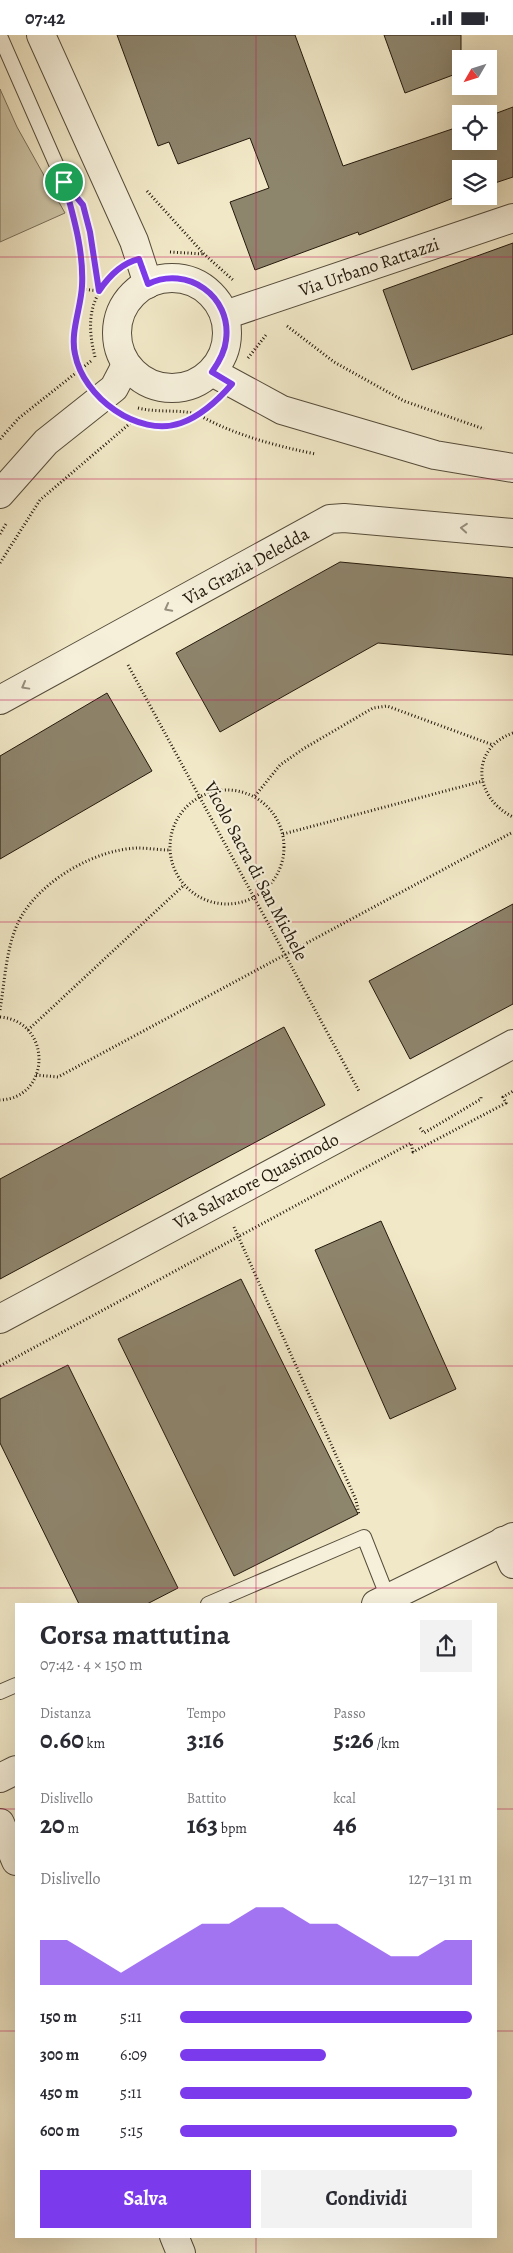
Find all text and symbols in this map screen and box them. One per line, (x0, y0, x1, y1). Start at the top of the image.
text: 07:42 (25, 5, 65, 31)
north arrow (452, 50, 498, 95)
map controls (452, 50, 497, 205)
button: locate (452, 105, 497, 150)
button: layers (452, 160, 497, 205)
pin (43, 161, 85, 203)
icon: arrive (50, 168, 78, 196)
street label: Via Urbano Rattazzi (295, 232, 442, 303)
street label: Via Grazia Deledda (178, 521, 314, 611)
one-way arrow (460, 523, 468, 534)
one-way arrow (164, 602, 173, 612)
one-way arrow (21, 680, 30, 690)
street label: Vicolo Sacra di San Michele (198, 776, 313, 965)
street label: Via Salvatore Quasimodo (168, 1127, 343, 1235)
text: Corsa mattutina (40, 1616, 230, 1654)
button: share (420, 1620, 472, 1672)
text: 07:42 · 4 × 150 m (40, 1654, 142, 1676)
text: Distanza (40, 1704, 91, 1723)
text: Tempo (187, 1704, 226, 1723)
text: Passo (333, 1704, 366, 1723)
text: 0.60 (40, 1723, 84, 1757)
text: 3:16 (187, 1723, 224, 1757)
text: 5:26 (333, 1723, 374, 1757)
text: km (84, 1734, 105, 1753)
text: /km (374, 1734, 400, 1753)
text: Dislivello (40, 1789, 93, 1808)
text: Battito (187, 1789, 226, 1808)
text: kcal (333, 1789, 356, 1808)
text: 20 (40, 1808, 65, 1842)
text: 163 (187, 1808, 218, 1842)
text: 46 (333, 1808, 357, 1842)
text: m (65, 1819, 79, 1838)
text: bpm (218, 1819, 247, 1838)
text: Dislivello (40, 1868, 100, 1890)
text: 127–131 m (408, 1868, 472, 1890)
text: 150 m (40, 2006, 77, 2028)
text: 5:11 (120, 2006, 142, 2028)
text: 300 m (40, 2044, 79, 2066)
text: 6:09 (120, 2044, 147, 2066)
text: 450 m (40, 2082, 79, 2104)
text: 5:11 (120, 2082, 142, 2104)
text: 600 m (40, 2120, 80, 2142)
text: 5:15 (120, 2120, 143, 2142)
button: Salva (40, 2170, 251, 2228)
button: Condividi (261, 2170, 472, 2228)

